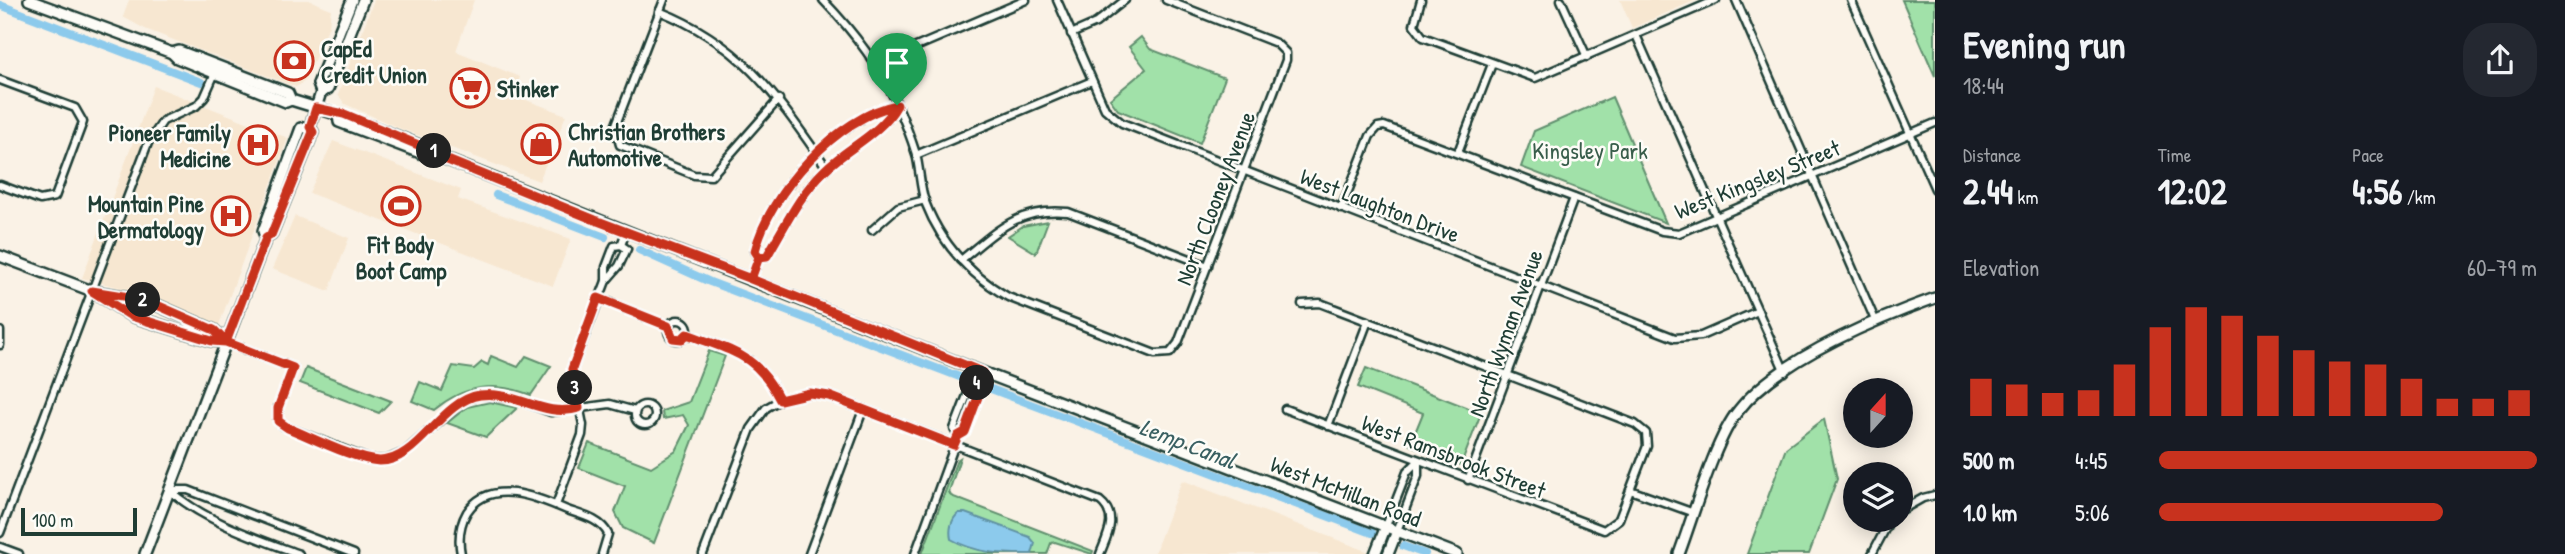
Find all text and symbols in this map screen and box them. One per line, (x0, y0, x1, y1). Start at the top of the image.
text: Evening run (1963, 18, 2126, 70)
button: share (2463, 23, 2537, 97)
place label: CapEd Credit Union (321, 33, 427, 90)
pin (867, 33, 927, 105)
bank icon: CapEd Credit Union (273, 40, 315, 82)
icon: arrive (878, 44, 916, 82)
supermarket icon: Stinker (449, 67, 491, 109)
text: 18:44 (1963, 70, 2004, 101)
place label: Stinker (497, 73, 559, 104)
street label: North Clooney Avenue (1168, 107, 1262, 289)
place label: Christian Brothers Automotive (568, 116, 725, 173)
place label: Pioneer Family Medicine (108, 117, 232, 174)
shop icon: Christian Brothers Automotive (520, 123, 562, 165)
hospital icon: Pioneer Family Medicine (237, 124, 279, 166)
street label: West Kingsley Street (1670, 131, 1845, 226)
pin: 1 (416, 134, 452, 168)
park label: Kingsley Park (1532, 135, 1648, 166)
text: 1 (430, 137, 437, 163)
text: Distance (1963, 142, 2021, 168)
text: Time (2158, 142, 2191, 168)
text: Pace (2352, 142, 2384, 168)
street label: West Laughton Drive (1296, 160, 1464, 250)
text: 2.44 (1963, 168, 2013, 215)
text: 12:02 (2158, 168, 2227, 215)
text: 4:56 (2352, 168, 2402, 215)
text: km (2013, 184, 2038, 210)
text: /km (2402, 184, 2436, 210)
sports icon: Fit Body Boot Camp (380, 185, 422, 227)
place label: Mountain Pine Dermatology (88, 188, 205, 246)
hospital icon: Mountain Pine Dermatology (210, 195, 252, 237)
place label: Fit Body Boot Camp (356, 229, 446, 287)
street label: North Wyman Avenue (1460, 245, 1550, 421)
text: Elevation (1963, 252, 2039, 283)
text: 60–79 m (2467, 252, 2537, 283)
pin: 2 (125, 282, 160, 318)
text: 2 (138, 286, 147, 312)
pin: 4 (960, 366, 995, 400)
text: 4 (973, 369, 980, 395)
pin: 3 (558, 370, 592, 406)
text: 3 (570, 374, 579, 400)
north arrow (1843, 378, 1913, 448)
map controls (1843, 378, 1913, 532)
street label: West Ramsbrook Street (1358, 407, 1551, 506)
water label: Lemp Canal (1135, 410, 1242, 477)
text: 500 m (1963, 445, 2014, 476)
text: 4:45 (2075, 445, 2107, 476)
street label: West McMillan Road (1266, 448, 1426, 534)
button: layers (1843, 462, 1913, 532)
text: 1.0 km (1963, 497, 2017, 528)
text: 5:06 (2075, 497, 2110, 528)
scale bar (21, 505, 136, 537)
text: 100 m (32, 507, 73, 533)

